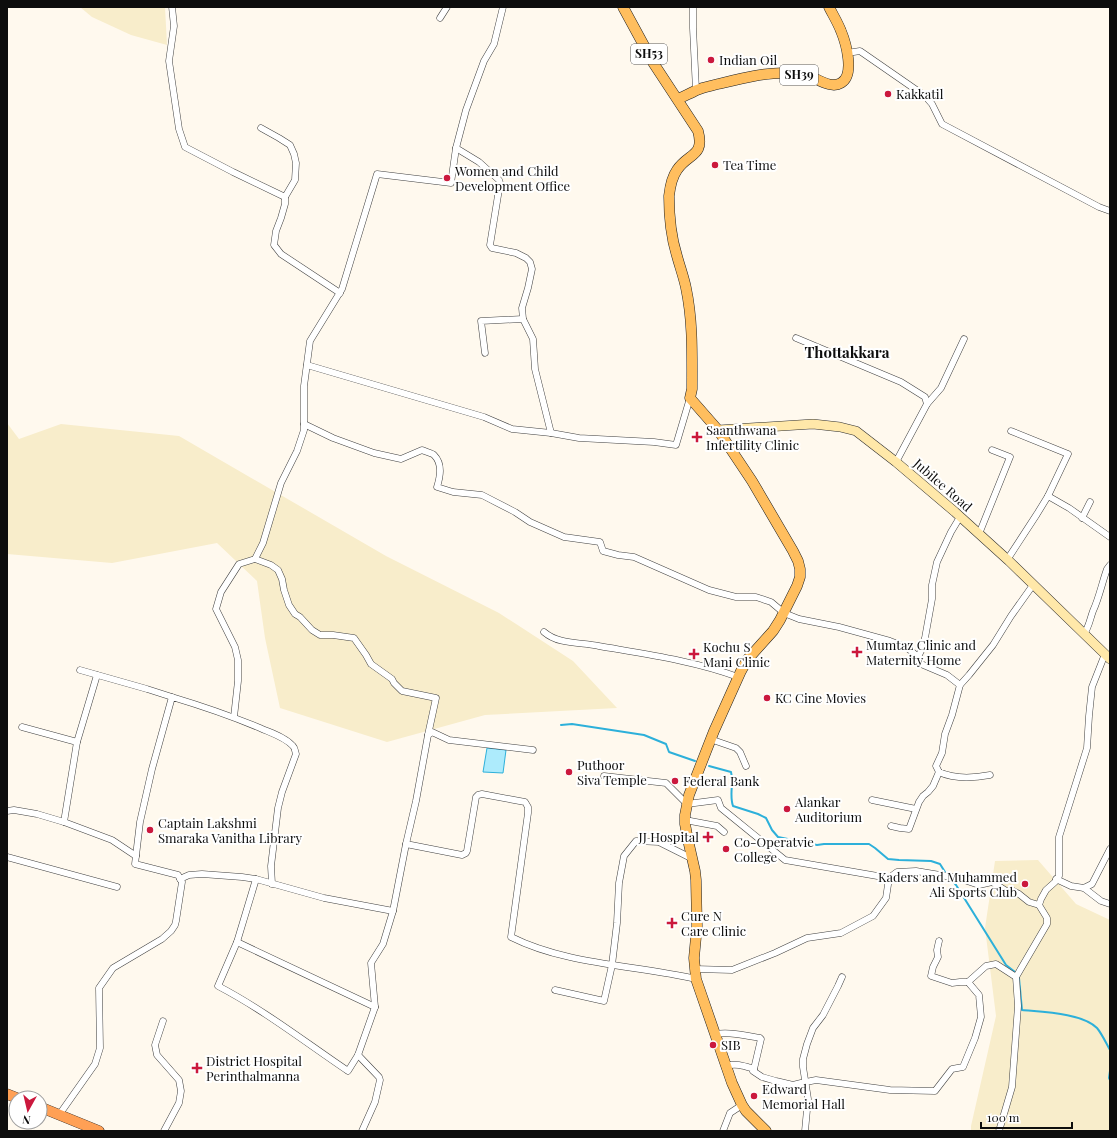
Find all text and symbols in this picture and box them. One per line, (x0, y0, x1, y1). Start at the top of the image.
road number: SH53 (631, 44, 667, 64)
place label: Indian Oil (719, 51, 777, 68)
marker: Indian Oil (706, 55, 716, 65)
road number: SH39 (780, 65, 818, 85)
place label: Kakkatil (896, 85, 944, 102)
marker: Kakkatil (883, 89, 893, 99)
place label: Tea Time (723, 156, 777, 173)
marker: Tea Time (710, 160, 720, 170)
place label: Women and Child Development Office (454, 162, 571, 194)
marker: Women and Child Development Office (442, 173, 452, 183)
district label: Thottakkara (804, 342, 890, 362)
place label: Saanthwana Infertility Clinic (706, 421, 799, 453)
marker: Saanthwana Infertility Clinic (691, 431, 703, 443)
street label: Jubilee Road (910, 454, 977, 515)
place label: Mumtaz Clinic and Maternity Home (866, 636, 977, 668)
place label: Kochu S Mani Clinic (703, 638, 770, 670)
marker: Mumtaz Clinic and Maternity Home (851, 646, 863, 658)
marker: Kochu S Mani Clinic (688, 648, 700, 660)
place label: KC Cine Movies (775, 689, 866, 706)
marker: KC Cine Movies (762, 693, 772, 703)
place label: Puthoor Siva Temple (577, 756, 647, 788)
marker: Puthoor Siva Temple (564, 767, 574, 777)
place label: Federal Bank (683, 772, 760, 789)
marker: Federal Bank (670, 776, 680, 786)
place label: Alankar Auditorium (794, 793, 863, 825)
marker: Alankar Auditorium (782, 804, 792, 814)
place label: Captain Lakshmi Smaraka Vanitha Library (158, 814, 302, 846)
marker: Captain Lakshmi Smaraka Vanitha Library (145, 825, 155, 835)
place label: JJ Hospital (638, 828, 699, 845)
marker: JJ Hospital (702, 831, 714, 843)
place label: Co-Operatvie College (734, 833, 814, 865)
marker: Co-Operatvie College (721, 844, 731, 854)
place label: Kaders and Muhammed Ali Sports Club (878, 868, 1017, 900)
marker: Kaders and Muhammed Ali Sports Club (1020, 879, 1030, 889)
place label: Cure N Care Clinic (681, 907, 746, 939)
marker: Cure N Care Clinic (666, 917, 678, 929)
place label: SIB (721, 1036, 741, 1053)
marker: SIB (708, 1040, 718, 1050)
place label: District Hospital Perinthalmanna (206, 1052, 302, 1084)
marker: District Hospital Perinthalmanna (191, 1062, 203, 1074)
place label: Edward Memorial Hall (762, 1080, 845, 1112)
north arrow (8, 1090, 48, 1130)
marker: Edward Memorial Hall (749, 1091, 759, 1101)
scale bar (981, 1104, 1072, 1130)
text: 100 m (987, 1109, 1020, 1125)
text: N (22, 1112, 32, 1128)

